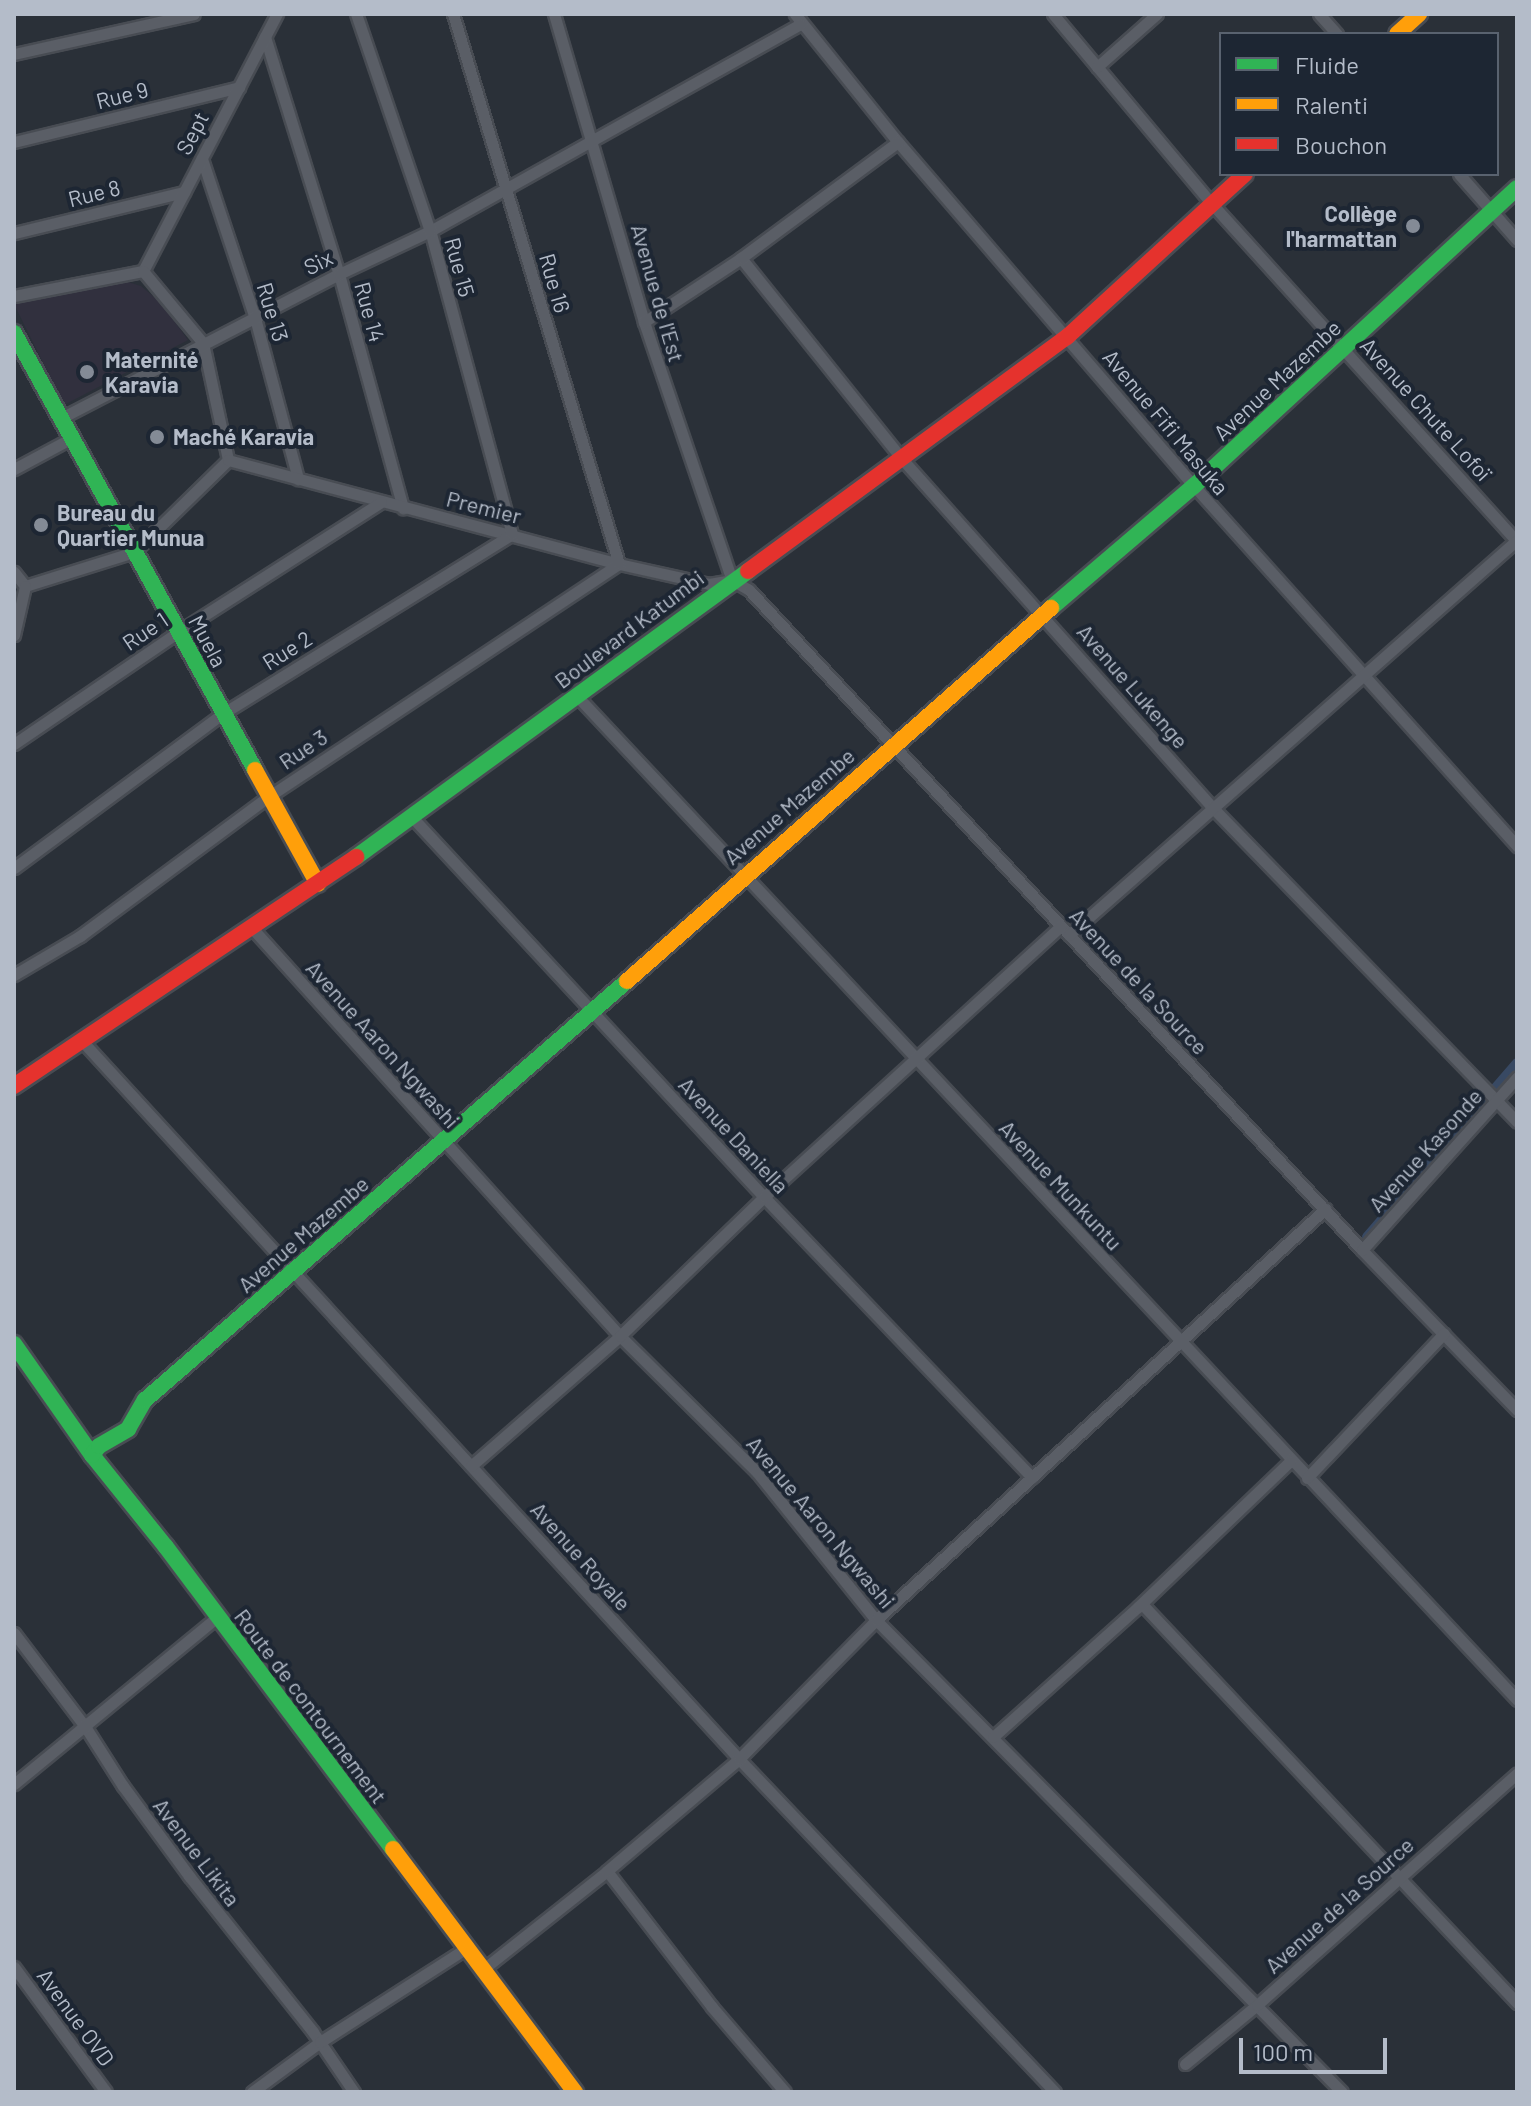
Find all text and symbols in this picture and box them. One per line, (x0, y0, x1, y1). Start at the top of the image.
legend (1219, 32, 1499, 176)
text: Fluide (1295, 50, 1359, 79)
street label: Rue 9 (93, 76, 151, 114)
text: Ralenti (1295, 90, 1368, 119)
street label: Sept (170, 107, 214, 159)
text: Bouchon (1295, 130, 1387, 159)
street label: Rue 8 (65, 174, 123, 212)
place label: Collège l'harmattan (1286, 200, 1397, 252)
marker: Collège l'harmattan (1404, 217, 1422, 235)
street label: Avenue de l'Est (626, 221, 690, 365)
street label: Rue 15 (439, 234, 481, 300)
street label: Six (299, 244, 337, 280)
street label: Rue 16 (534, 250, 576, 316)
street label: Rue 13 (252, 279, 294, 345)
street label: Rue 14 (349, 279, 391, 345)
street label: Avenue Mazembe (1208, 314, 1346, 446)
street label: Avenue Chute Lofoï (1355, 332, 1497, 486)
street label: Avenue Fifi Masuka (1097, 344, 1235, 500)
place label: Maternité Karavia (105, 346, 199, 398)
marker: Maternité Karavia (76, 361, 98, 383)
place label: Maché Karavia (173, 424, 314, 450)
marker: Maché Karavia (148, 428, 166, 446)
street label: Premier (444, 485, 524, 529)
place label: Bureau du Quartier Munua (57, 499, 204, 550)
marker: Bureau du Quartier Munua (32, 516, 50, 534)
street label: Boulevard Katumbi (549, 564, 709, 694)
street label: Rue 1 (117, 606, 173, 656)
street label: Muela (183, 610, 233, 672)
street label: Avenue Lukenge (1072, 618, 1194, 754)
street label: Rue 2 (257, 625, 317, 675)
street label: Rue 3 (274, 723, 332, 775)
street label: Avenue Mazembe (718, 742, 860, 870)
street label: Avenue de la Source (1064, 902, 1214, 1060)
street label: Avenue Aaron Ngwashi (301, 955, 465, 1133)
street label: Avenue Daniella (673, 1071, 795, 1199)
street label: Avenue Kasonde (1363, 1083, 1487, 1217)
street label: Avenue Munkuntu (994, 1115, 1128, 1255)
street label: Avenue Mazembe (232, 1170, 374, 1298)
street label: Avenue Aaron Ngwashi (741, 1431, 901, 1613)
street label: Avenue Royale (525, 1496, 637, 1616)
street label: Route de contournement (229, 1603, 393, 1809)
street label: Avenue Likita (148, 1793, 246, 1911)
street label: Avenue de la Source (1259, 1831, 1419, 1979)
street label: Avenue OVD (32, 1963, 120, 2071)
scale bar (1243, 2022, 1391, 2072)
text: 100 m (1253, 2037, 1313, 2066)

